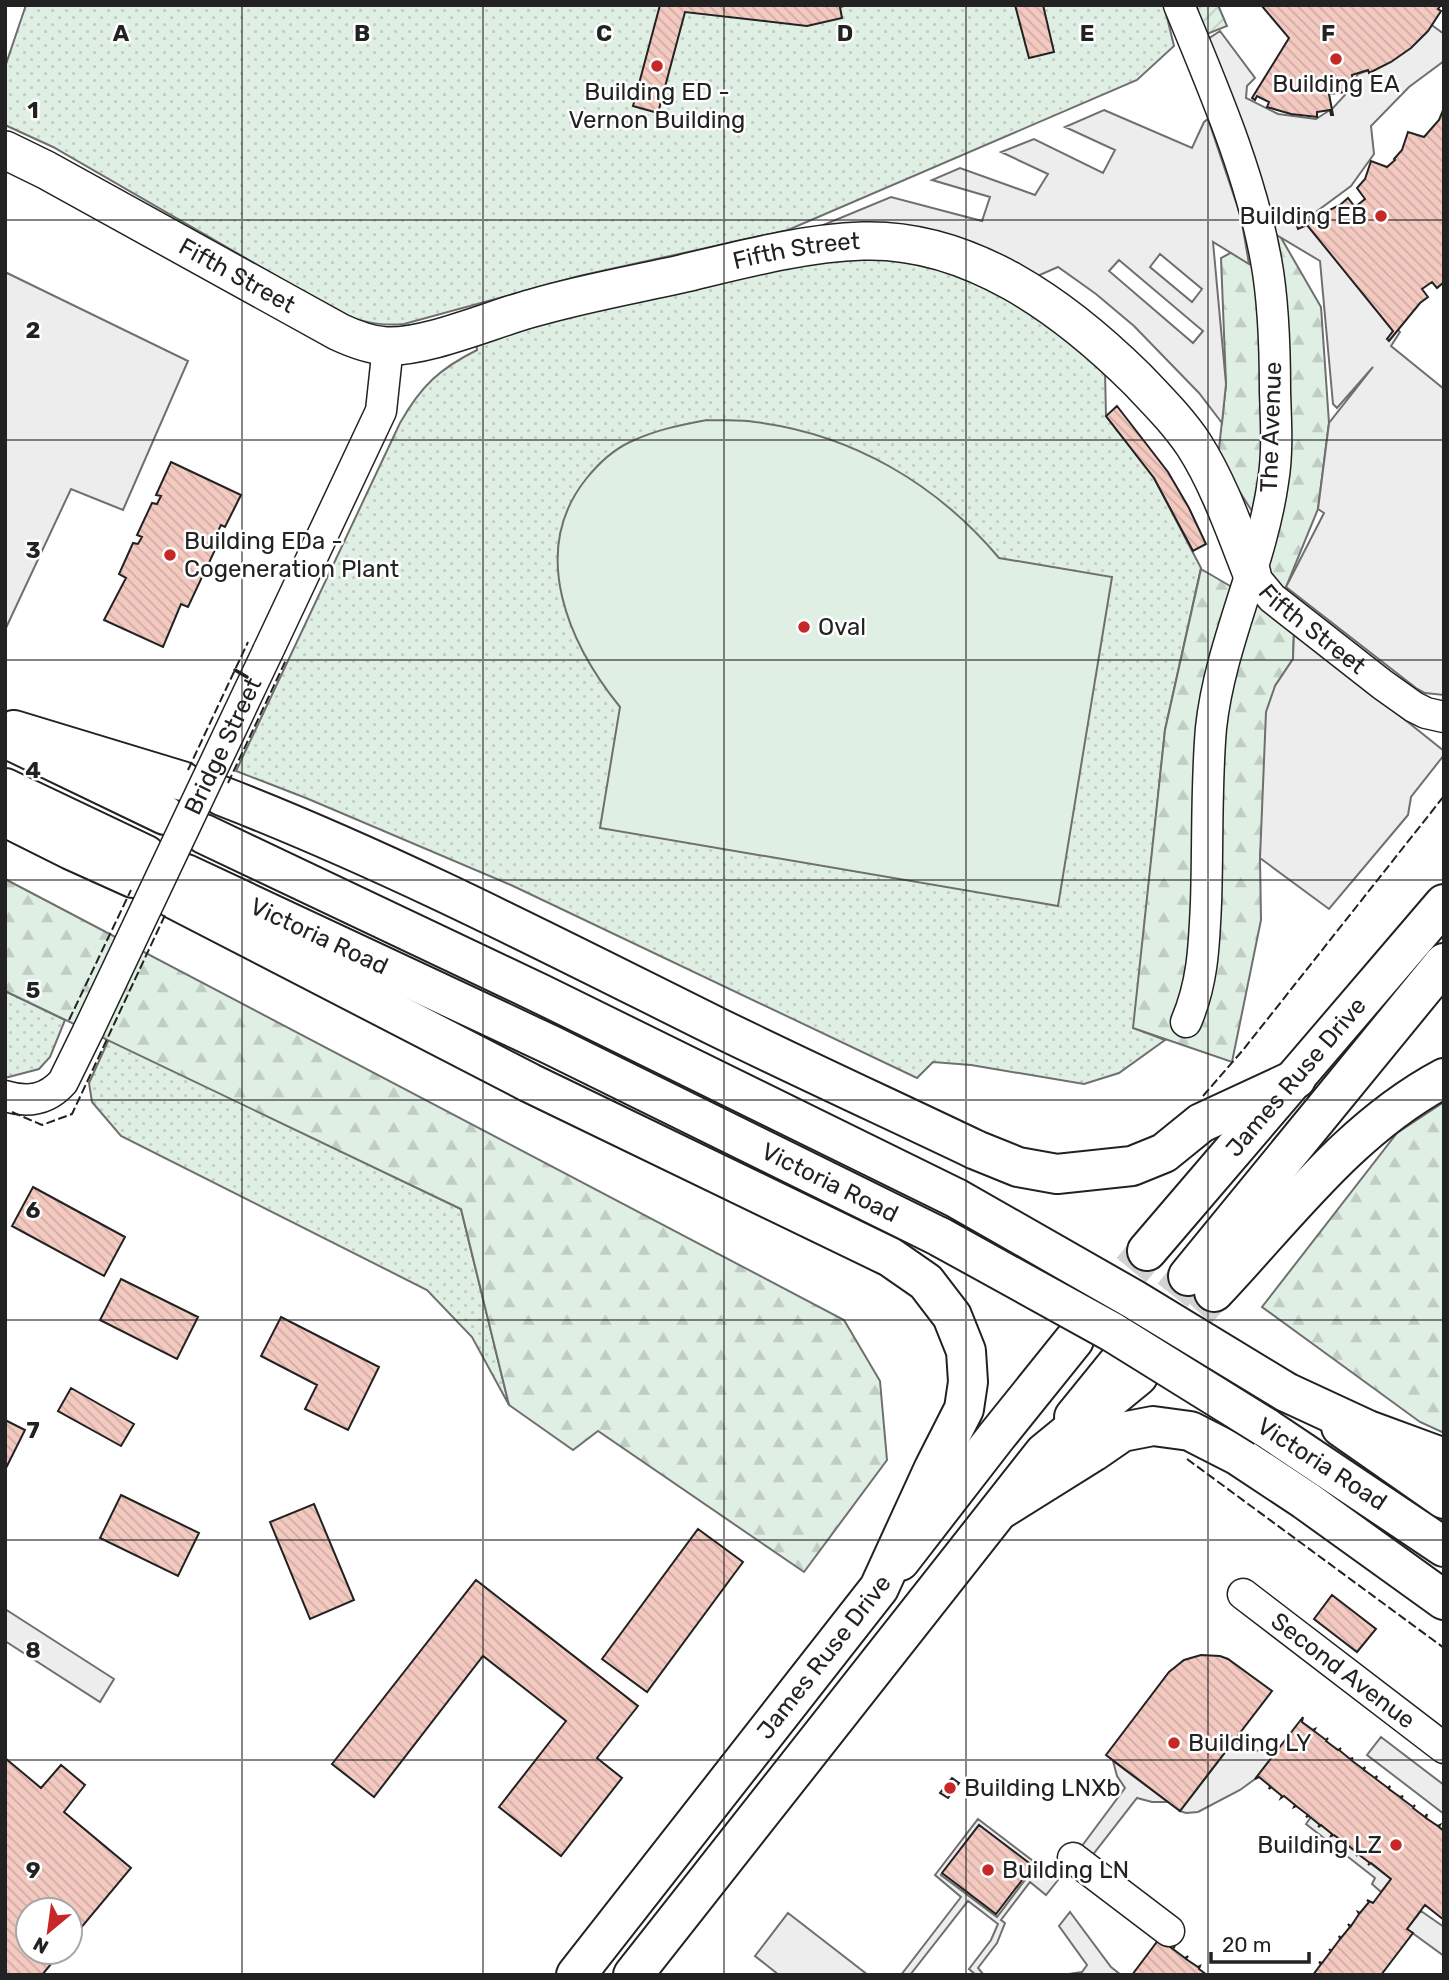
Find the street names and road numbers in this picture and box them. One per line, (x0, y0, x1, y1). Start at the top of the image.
street label: Fifth Street (730, 227, 861, 275)
street label: Fifth Street (174, 232, 300, 319)
street label: The Avenue (1255, 361, 1287, 493)
street label: Fifth Street (1253, 579, 1371, 680)
street label: Bridge Street (179, 673, 267, 819)
street label: Victoria Road (246, 892, 392, 981)
street label: James Ruse Drive (1220, 992, 1372, 1162)
street label: Victoria Road (757, 1137, 903, 1228)
street label: Victoria Road (1252, 1412, 1392, 1516)
street label: James Ruse Drive (751, 1569, 897, 1745)
street label: Second Avenue (1266, 1607, 1420, 1735)

